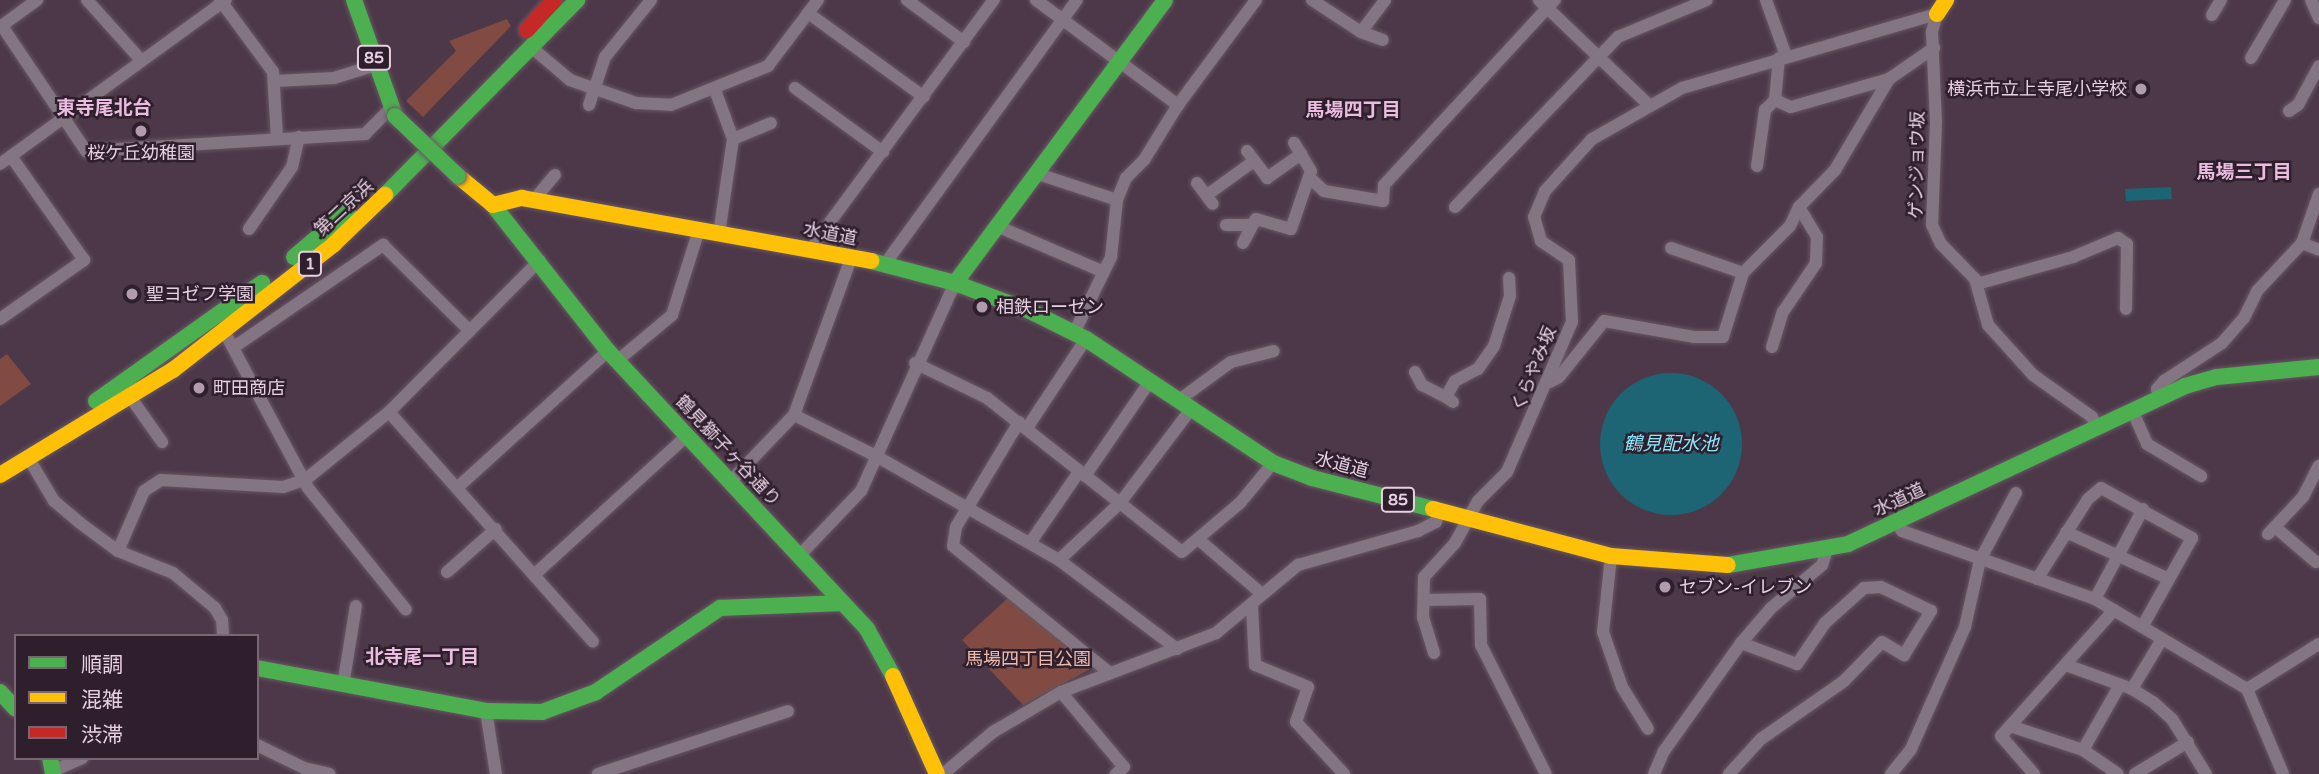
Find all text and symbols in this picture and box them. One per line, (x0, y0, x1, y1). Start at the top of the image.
road number: 85 (356, 46, 392, 71)
place label: 横浜市立上寺尾小学校 (1947, 78, 2127, 100)
marker: 横浜市立上寺尾小学校 (2133, 81, 2149, 97)
district label: 東寺尾北台 (57, 98, 151, 120)
district label: 馬場四丁目 (1306, 100, 1400, 122)
street label: ゲンジョウ坂 (1905, 111, 1929, 219)
marker: 桜ケ丘幼稚園 (133, 123, 149, 139)
place label: 桜ケ丘幼稚園 (87, 142, 195, 164)
district label: 馬場三丁目 (2197, 162, 2291, 184)
street label: 第二京浜 (310, 176, 378, 240)
street label: 水道道 (801, 218, 859, 250)
road number: 1 (298, 252, 322, 276)
place label: 聖ヨゼフ学園 (146, 283, 254, 305)
marker: 聖ヨゼフ学園 (124, 286, 140, 302)
place label: 相鉄ローゼン (996, 296, 1104, 318)
marker: 相鉄ローゼン (974, 299, 990, 315)
street label: くらやみ坂 (1507, 323, 1561, 415)
place label: 町田商店 (213, 377, 285, 399)
marker: 町田商店 (191, 380, 207, 396)
street label: 鶴見獅子ヶ谷通り (671, 391, 785, 511)
water label: 鶴見配水池 (1624, 434, 1718, 456)
street label: 水道道 (1313, 448, 1371, 482)
street label: 水道道 (1870, 479, 1928, 521)
road number: 85 (1380, 488, 1416, 512)
place label: セブン-イレブン (1679, 576, 1812, 598)
marker: セブン-イレブン (1657, 579, 1673, 595)
legend (14, 634, 259, 760)
district label: 北寺尾一丁目 (365, 647, 479, 669)
park label: 馬場四丁目公園 (965, 648, 1091, 670)
text: 順調 (81, 653, 123, 678)
text: 混雑 (81, 688, 123, 713)
text: 渋滞 (81, 723, 123, 748)

